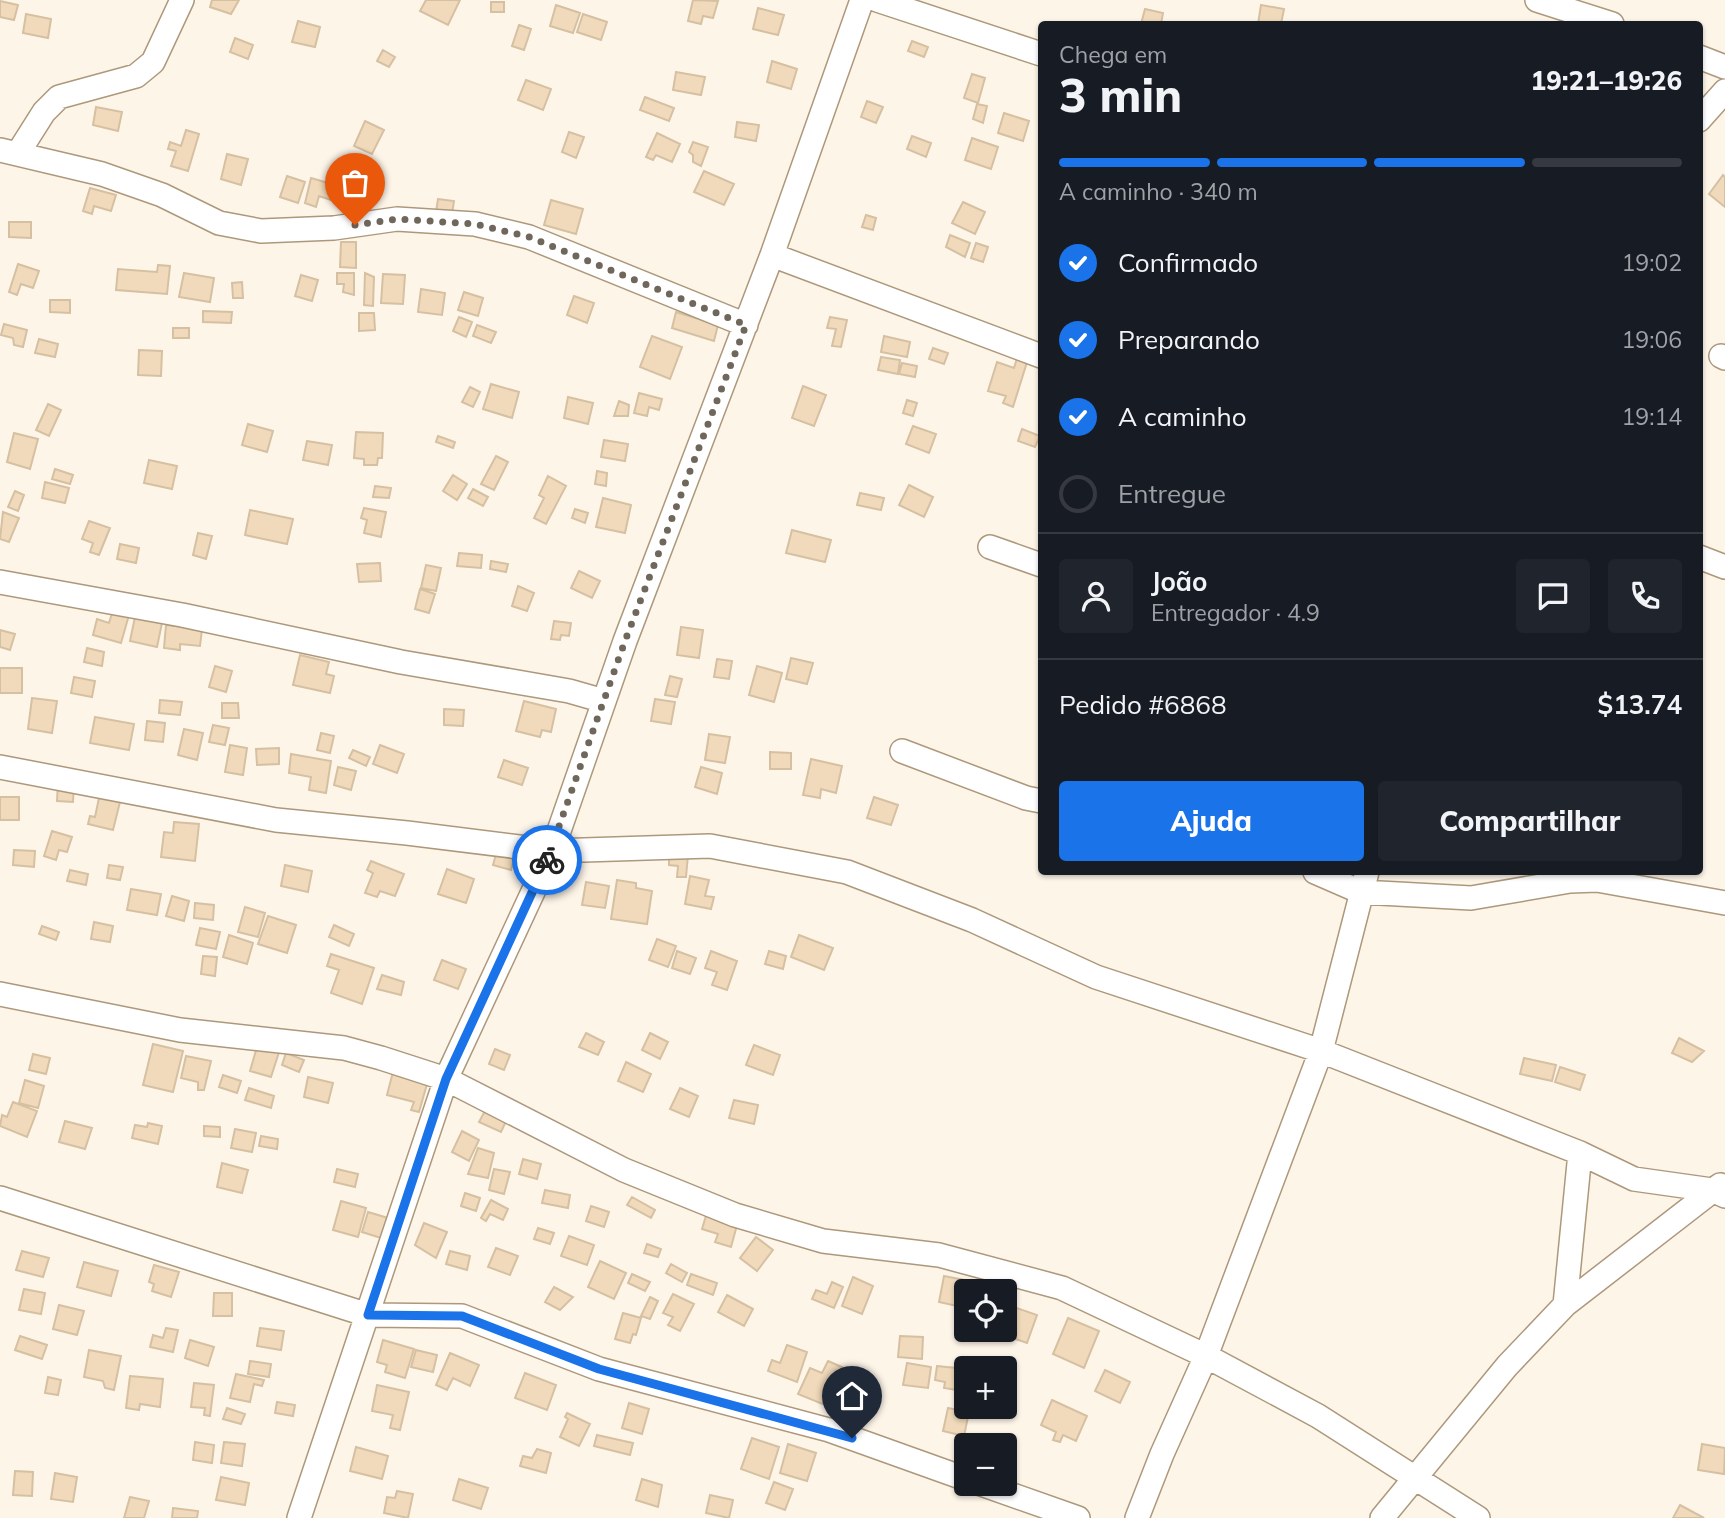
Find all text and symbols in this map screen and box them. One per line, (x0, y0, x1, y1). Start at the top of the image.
text: Chega em (1059, 40, 1167, 69)
text: 19:21–19:26 (1531, 64, 1682, 97)
text: 3 min (1059, 66, 1182, 124)
pin (325, 153, 385, 225)
icon: bag (336, 164, 374, 202)
text: A caminho · 340 m (1059, 177, 1258, 206)
icon: check (1059, 244, 1097, 282)
text: Confirmado (1118, 246, 1258, 279)
text: 19:02 (1622, 248, 1682, 277)
icon: check (1059, 321, 1097, 359)
text: Preparando (1118, 323, 1260, 356)
text: 19:06 (1622, 325, 1682, 354)
icon: check (1059, 398, 1097, 436)
text: A caminho (1118, 400, 1247, 433)
text: 19:14 (1622, 402, 1682, 431)
text: Entregue (1118, 477, 1226, 510)
button: person (1059, 559, 1133, 633)
button: chat (1516, 559, 1590, 633)
button: phone (1608, 559, 1682, 633)
text: João (1151, 565, 1207, 598)
text: Entregador · 4.9 (1151, 598, 1320, 627)
text: Pedido #6868 (1059, 688, 1227, 721)
text: $13.74 (1598, 688, 1682, 721)
button: Ajuda (1059, 781, 1364, 861)
button: Compartilhar (1378, 781, 1682, 861)
courier (512, 825, 582, 895)
icon: bike (528, 841, 566, 879)
map controls (954, 1279, 1017, 1496)
button: locate (954, 1279, 1017, 1342)
button: + (954, 1356, 1017, 1419)
pin (822, 1366, 882, 1438)
icon: home (833, 1377, 871, 1415)
button: − (954, 1433, 1017, 1496)

